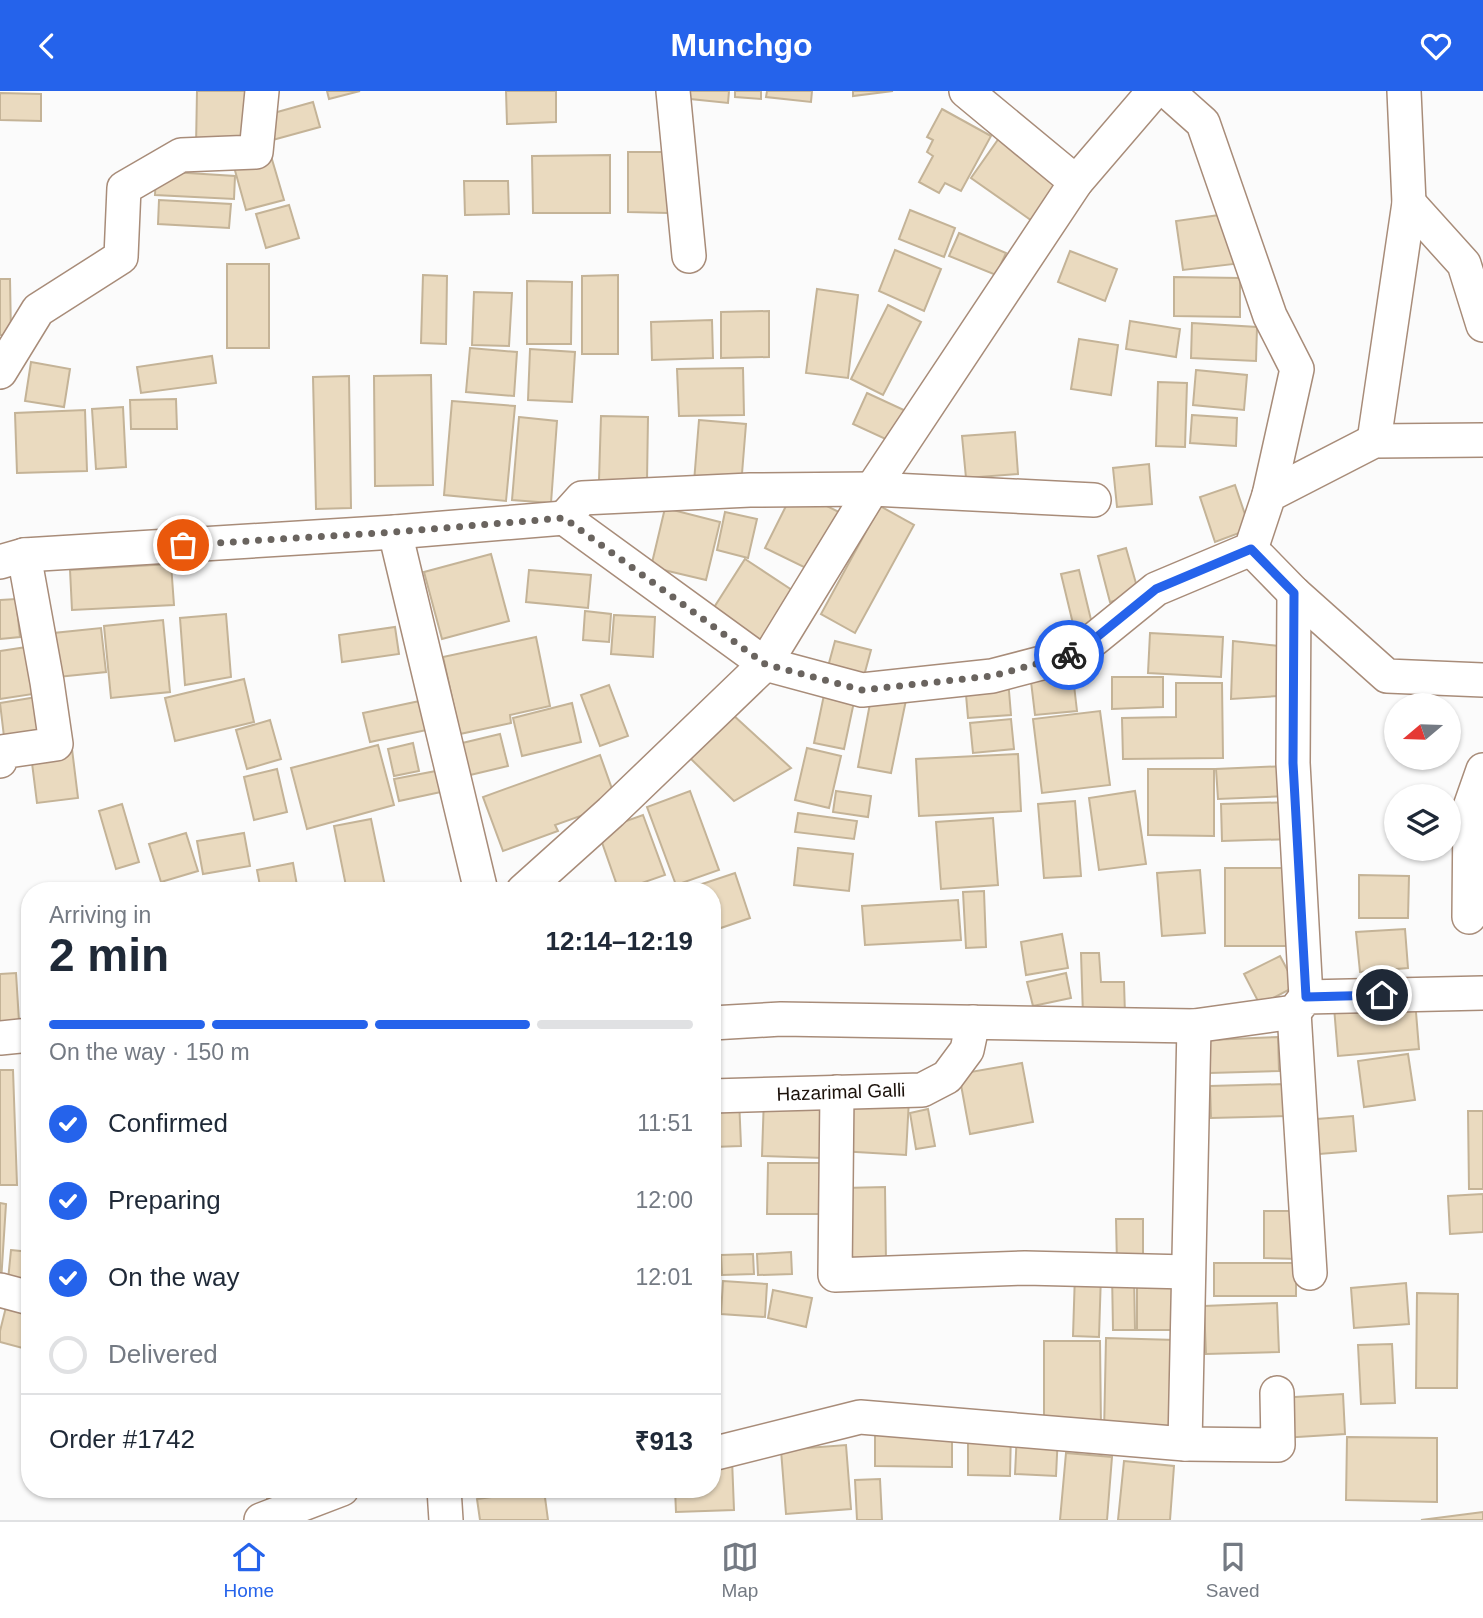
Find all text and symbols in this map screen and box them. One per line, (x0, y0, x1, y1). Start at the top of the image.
icon: back (28, 27, 66, 65)
text: Munchgo (670, 27, 813, 63)
icon: heart (1417, 27, 1455, 65)
pin (153, 515, 213, 575)
icon: bag (164, 526, 202, 564)
courier (1034, 620, 1104, 690)
icon: bike (1050, 636, 1088, 674)
north arrow (1384, 693, 1461, 770)
map controls (1384, 693, 1461, 861)
button: layers (1384, 784, 1461, 861)
text: Arriving in (49, 902, 151, 928)
text: 12:14–12:19 (546, 926, 693, 956)
text: 2 min (49, 929, 169, 981)
pin (1352, 965, 1412, 1025)
icon: home (1363, 976, 1401, 1014)
text: On the way · 150 m (49, 1039, 250, 1065)
street label: Hazarimal Galli (776, 1079, 906, 1105)
icon: check (49, 1105, 87, 1143)
text: Confirmed (108, 1108, 228, 1138)
text: 11:51 (637, 1110, 693, 1136)
icon: check (49, 1182, 87, 1220)
text: Preparing (108, 1185, 221, 1215)
text: 12:00 (635, 1187, 693, 1213)
icon: check (49, 1259, 87, 1297)
text: On the way (108, 1262, 240, 1292)
text: 12:01 (635, 1264, 693, 1290)
text: Delivered (108, 1339, 218, 1369)
text: Order #1742 (49, 1424, 195, 1454)
text: ₹913 (635, 1426, 693, 1456)
tab: Home (223, 1538, 274, 1602)
tab: Map (721, 1538, 759, 1602)
tab: Saved (1206, 1538, 1260, 1602)

